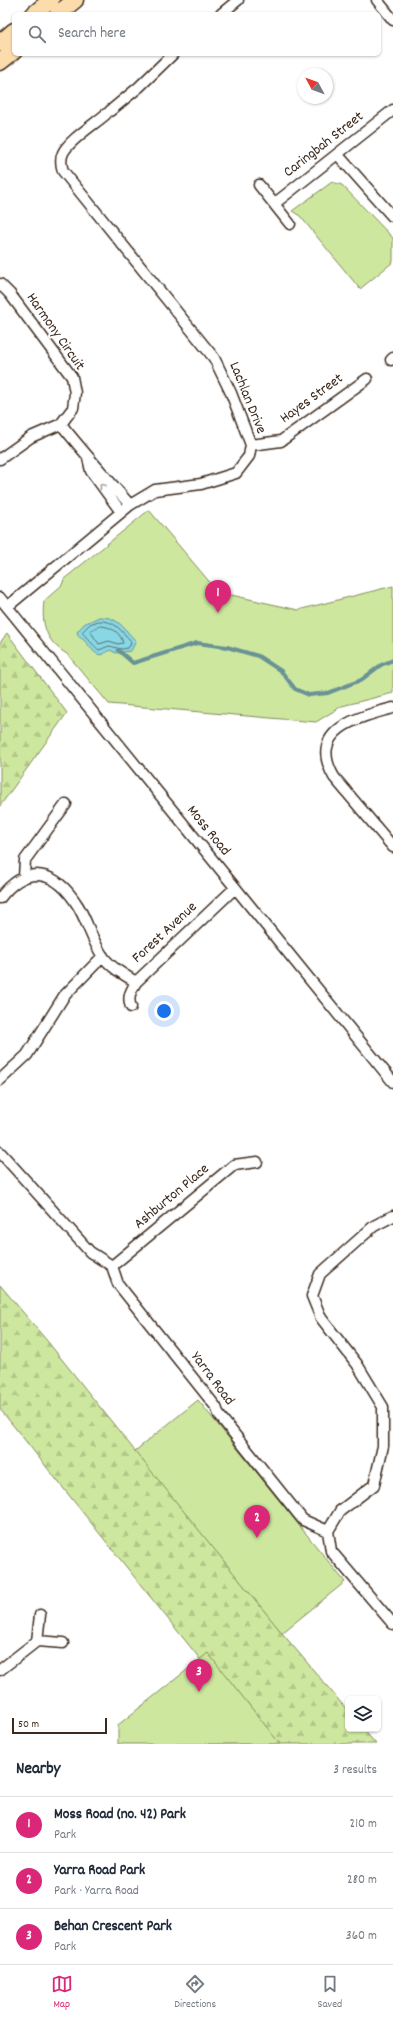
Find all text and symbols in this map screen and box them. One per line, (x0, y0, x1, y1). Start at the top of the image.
search box (12, 12, 381, 56)
icon: search (26, 23, 48, 45)
text: Search here (58, 23, 126, 45)
north arrow (297, 68, 333, 104)
street label: Caringbah Street (279, 106, 369, 183)
street label: Harmony Circuit (20, 289, 90, 376)
street label: Lachlan Drive (223, 359, 272, 438)
street label: Hayes Street (276, 368, 349, 430)
one-way arrow (99, 483, 107, 490)
pin: 1 (205, 580, 231, 613)
street label: Moss Road (181, 801, 235, 861)
street label: Forest Avenue (128, 897, 203, 969)
your location (154, 1001, 174, 1021)
street label: Ashburton Place (129, 1159, 215, 1235)
street label: Yarra Road (185, 1348, 239, 1410)
pin: 2 (244, 1505, 270, 1538)
pin: 3 (186, 1659, 212, 1692)
map controls (345, 1696, 381, 1732)
button: layers (345, 1696, 381, 1732)
scale bar (12, 1716, 107, 1735)
text: 50 m (18, 1717, 39, 1733)
text: Nearby (16, 1758, 60, 1782)
text: 3 results (333, 1761, 377, 1780)
text: Moss Road (no. 42) Park (54, 1804, 186, 1826)
text: 1 (28, 1815, 30, 1834)
text: 210 m (349, 1815, 377, 1834)
text: Park (54, 1826, 76, 1845)
text: Yarra Road Park (54, 1860, 145, 1882)
text: 2 (26, 1871, 32, 1890)
text: 280 m (347, 1871, 377, 1890)
text: Park · Yarra Road (54, 1882, 139, 1901)
text: Behan Crescent Park (54, 1916, 172, 1938)
text: 3 (26, 1927, 32, 1946)
text: 360 m (346, 1927, 377, 1946)
text: Park (54, 1938, 76, 1957)
tab: Map (51, 1973, 73, 2013)
tab: Directions (174, 1973, 216, 2013)
tab: Saved (318, 1973, 342, 2013)

